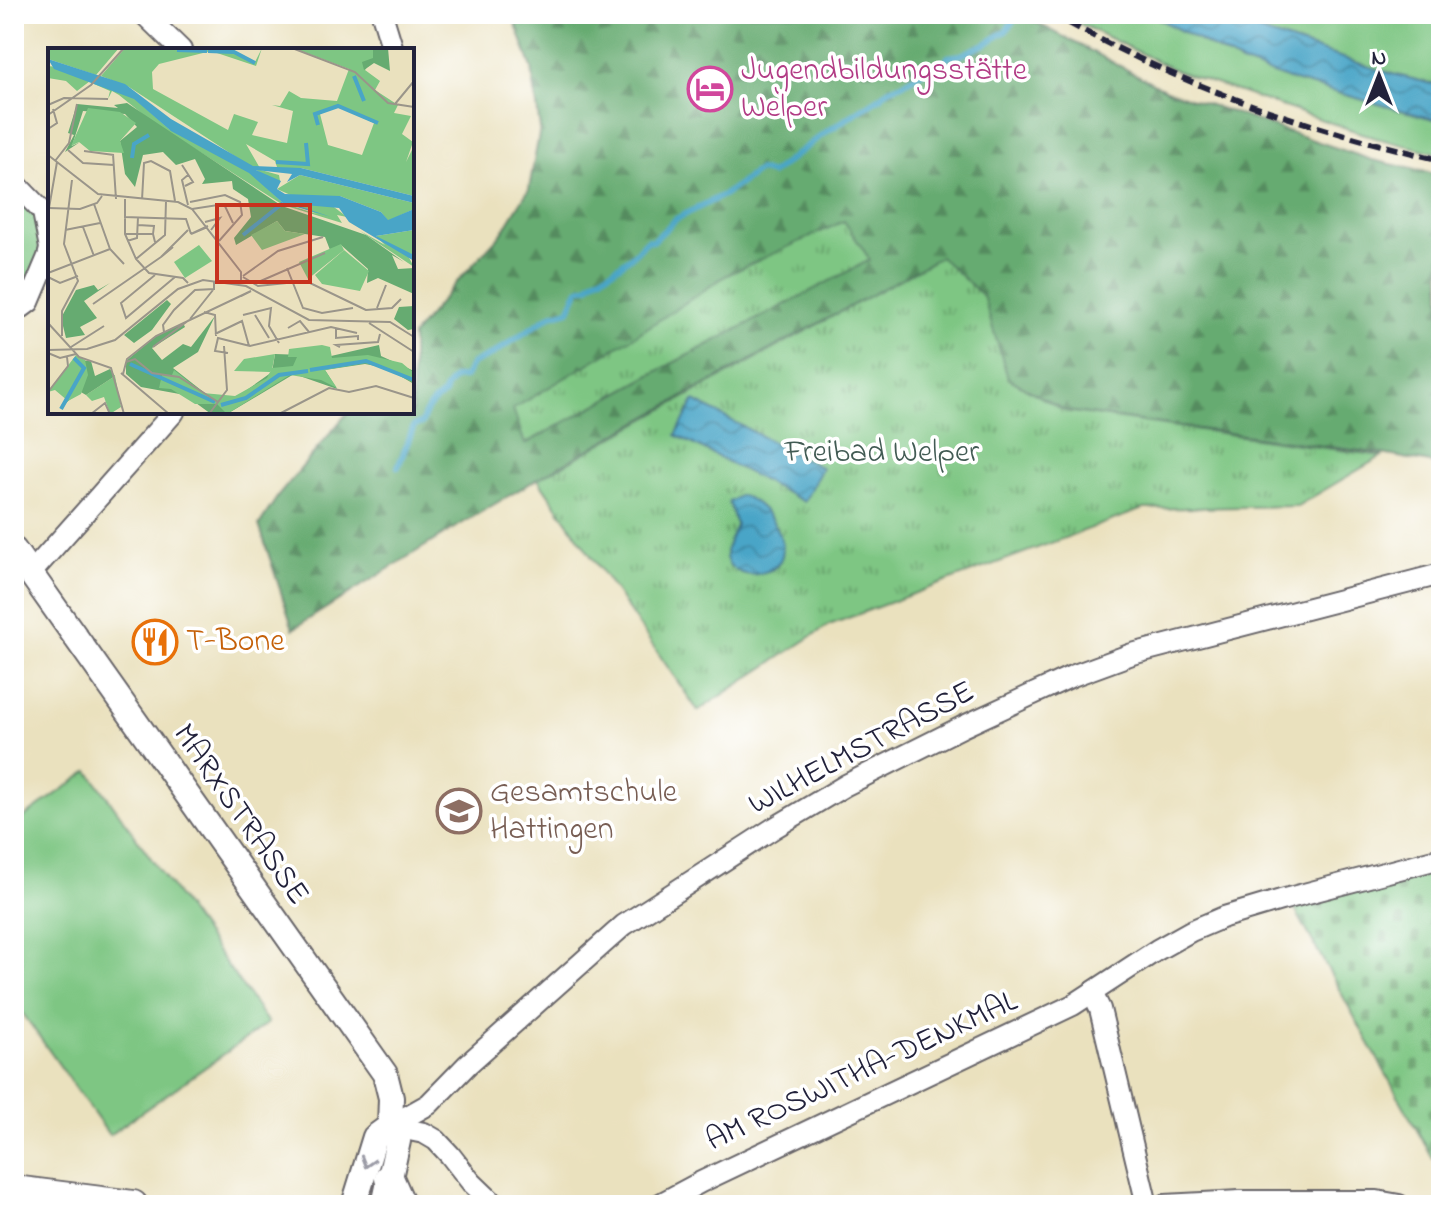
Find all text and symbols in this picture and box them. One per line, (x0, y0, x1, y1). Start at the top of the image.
north arrow (1339, 36, 1419, 116)
text: N (1372, 43, 1386, 75)
inset map (48, 48, 414, 414)
place label: Jugendbildungsstätte Welper (741, 48, 1028, 132)
hotel icon: Jugendbildungsstätte Welper (686, 65, 734, 113)
park label: Freibad Welper (784, 430, 979, 477)
restaurant icon: T-Bone (131, 618, 179, 666)
place label: T-Bone (186, 619, 285, 666)
street label: WILHELMSTRASSE (741, 670, 983, 828)
street label: MARXSTRASSE (160, 715, 320, 915)
place label: Gesamtschule Hattingen (490, 770, 678, 854)
school or university icon: Gesamtschule Hattingen (435, 787, 483, 835)
street label: AM ROSWITHA-DENKMAL (699, 979, 1026, 1165)
one-way arrow (360, 1155, 376, 1168)

